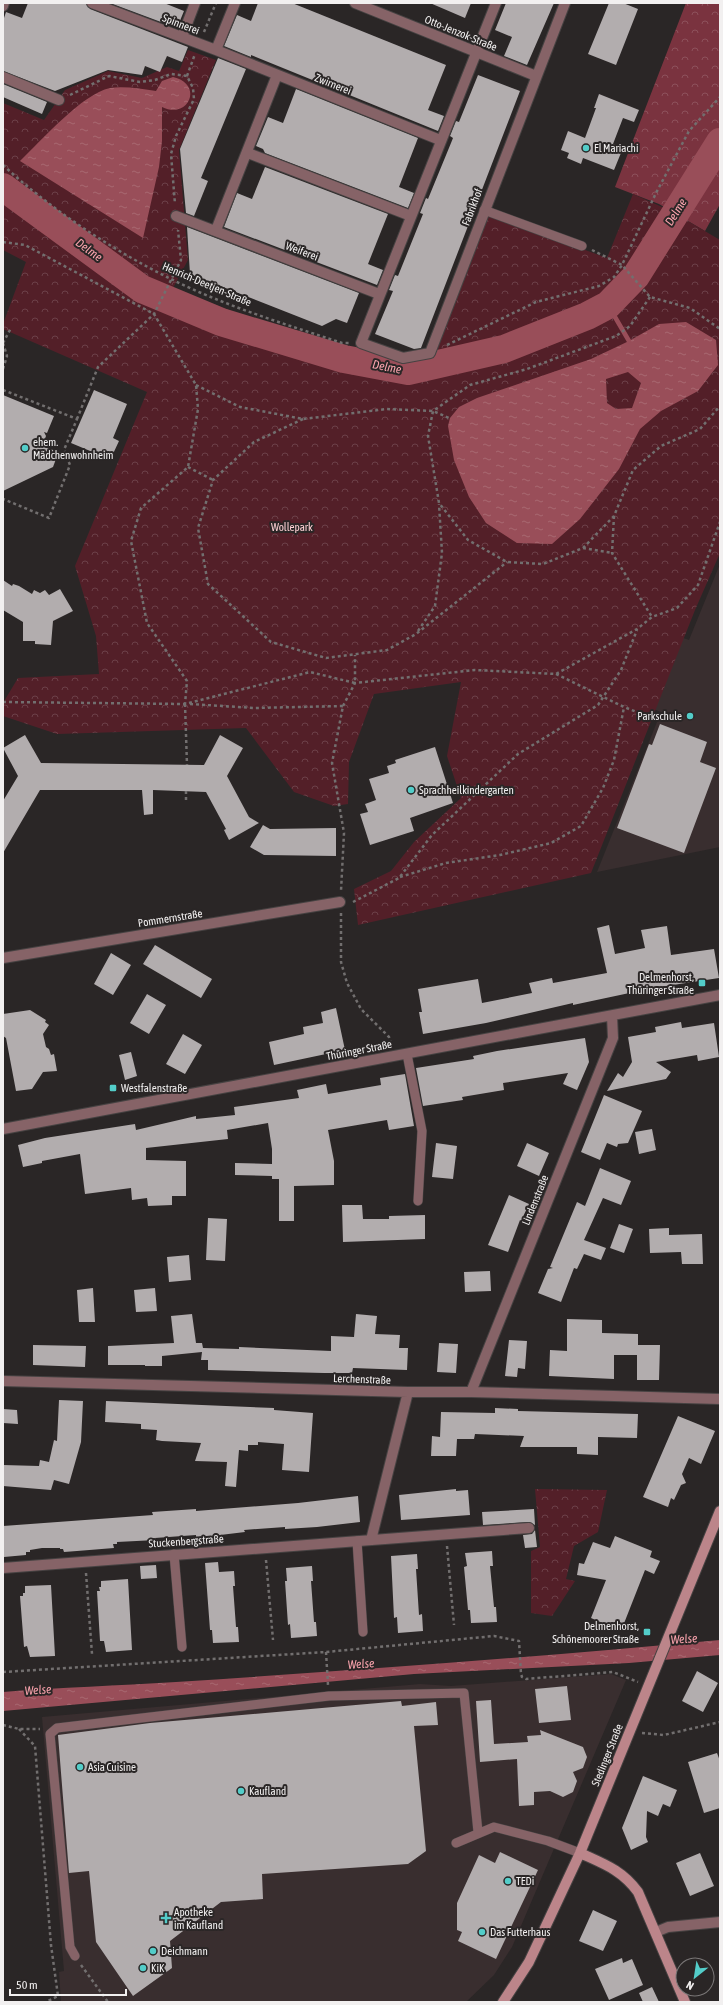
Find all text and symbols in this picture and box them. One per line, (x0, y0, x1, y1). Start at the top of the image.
street label: Spinnerei (161, 11, 201, 37)
street label: Otto-Jenzok-Straße (423, 13, 499, 53)
street label: Zwirnerei (313, 71, 353, 97)
place label: El Mariachi (594, 142, 638, 154)
marker: El Mariachi (581, 143, 591, 153)
street label: Fabrikhof (459, 187, 485, 227)
water label: Delme (662, 195, 690, 228)
water label: Delme (73, 236, 105, 265)
street label: Weiferei (284, 239, 320, 263)
street label: Henrich-Deetjen-Straße (161, 260, 253, 308)
water label: Delme (371, 357, 403, 377)
place label: ehem. Mädchenwohnheim (33, 436, 114, 461)
marker: ehem. Mädchenwohnheim (20, 443, 30, 453)
park label: Wollepark (271, 521, 313, 533)
place label: Parkschule (637, 710, 682, 722)
marker: Parkschule (685, 711, 695, 721)
place label: Sprachheilkindergarten (419, 784, 514, 796)
marker: Sprachheilkindergarten (406, 785, 416, 795)
street label: Pommernstraße (137, 907, 203, 929)
place label: Delmenhorst, Thüringer Straße (627, 971, 694, 996)
marker: Delmenhorst, Thüringer Straße (697, 978, 707, 988)
street label: Thüringer Straße (325, 1038, 393, 1062)
place label: Westfalenstraße (121, 1082, 187, 1094)
marker: Westfalenstraße (108, 1083, 118, 1093)
street label: Lindenstraße (520, 1173, 550, 1227)
street label: Lerchenstraße (333, 1372, 391, 1386)
street label: Stuckenbergstraße (148, 1532, 224, 1550)
place label: Delmenhorst, Schönemoorer Straße (552, 1620, 639, 1645)
marker: Delmenhorst, Schönemoorer Straße (642, 1627, 652, 1637)
water label: Welse (670, 1631, 698, 1647)
water label: Welse (347, 1656, 375, 1672)
water label: Welse (24, 1682, 52, 1698)
street label: Stedinger Straße (589, 1722, 625, 1788)
place label: Asia Cuisine (88, 1761, 136, 1773)
marker: Asia Cuisine (75, 1762, 85, 1772)
place label: Kaufland (249, 1785, 286, 1797)
marker: Kaufland (236, 1786, 246, 1796)
place label: TEDi (516, 1875, 534, 1887)
marker: TEDi (503, 1876, 513, 1886)
place label: Apotheke im Kaufland (174, 1906, 223, 1931)
marker: Apotheke im Kaufland (161, 1913, 171, 1923)
place label: Das Futterhaus (490, 1926, 551, 1938)
marker: Das Futterhaus (477, 1927, 487, 1937)
place label: Deichmann (161, 1945, 208, 1957)
marker: Deichmann (148, 1946, 158, 1956)
north arrow (675, 1957, 715, 1997)
place label: KiK (151, 1962, 165, 1974)
marker: KiK (138, 1963, 148, 1973)
scale bar (10, 1971, 126, 1997)
text: 50 m (16, 1978, 38, 1992)
text: N (684, 1979, 696, 1992)

